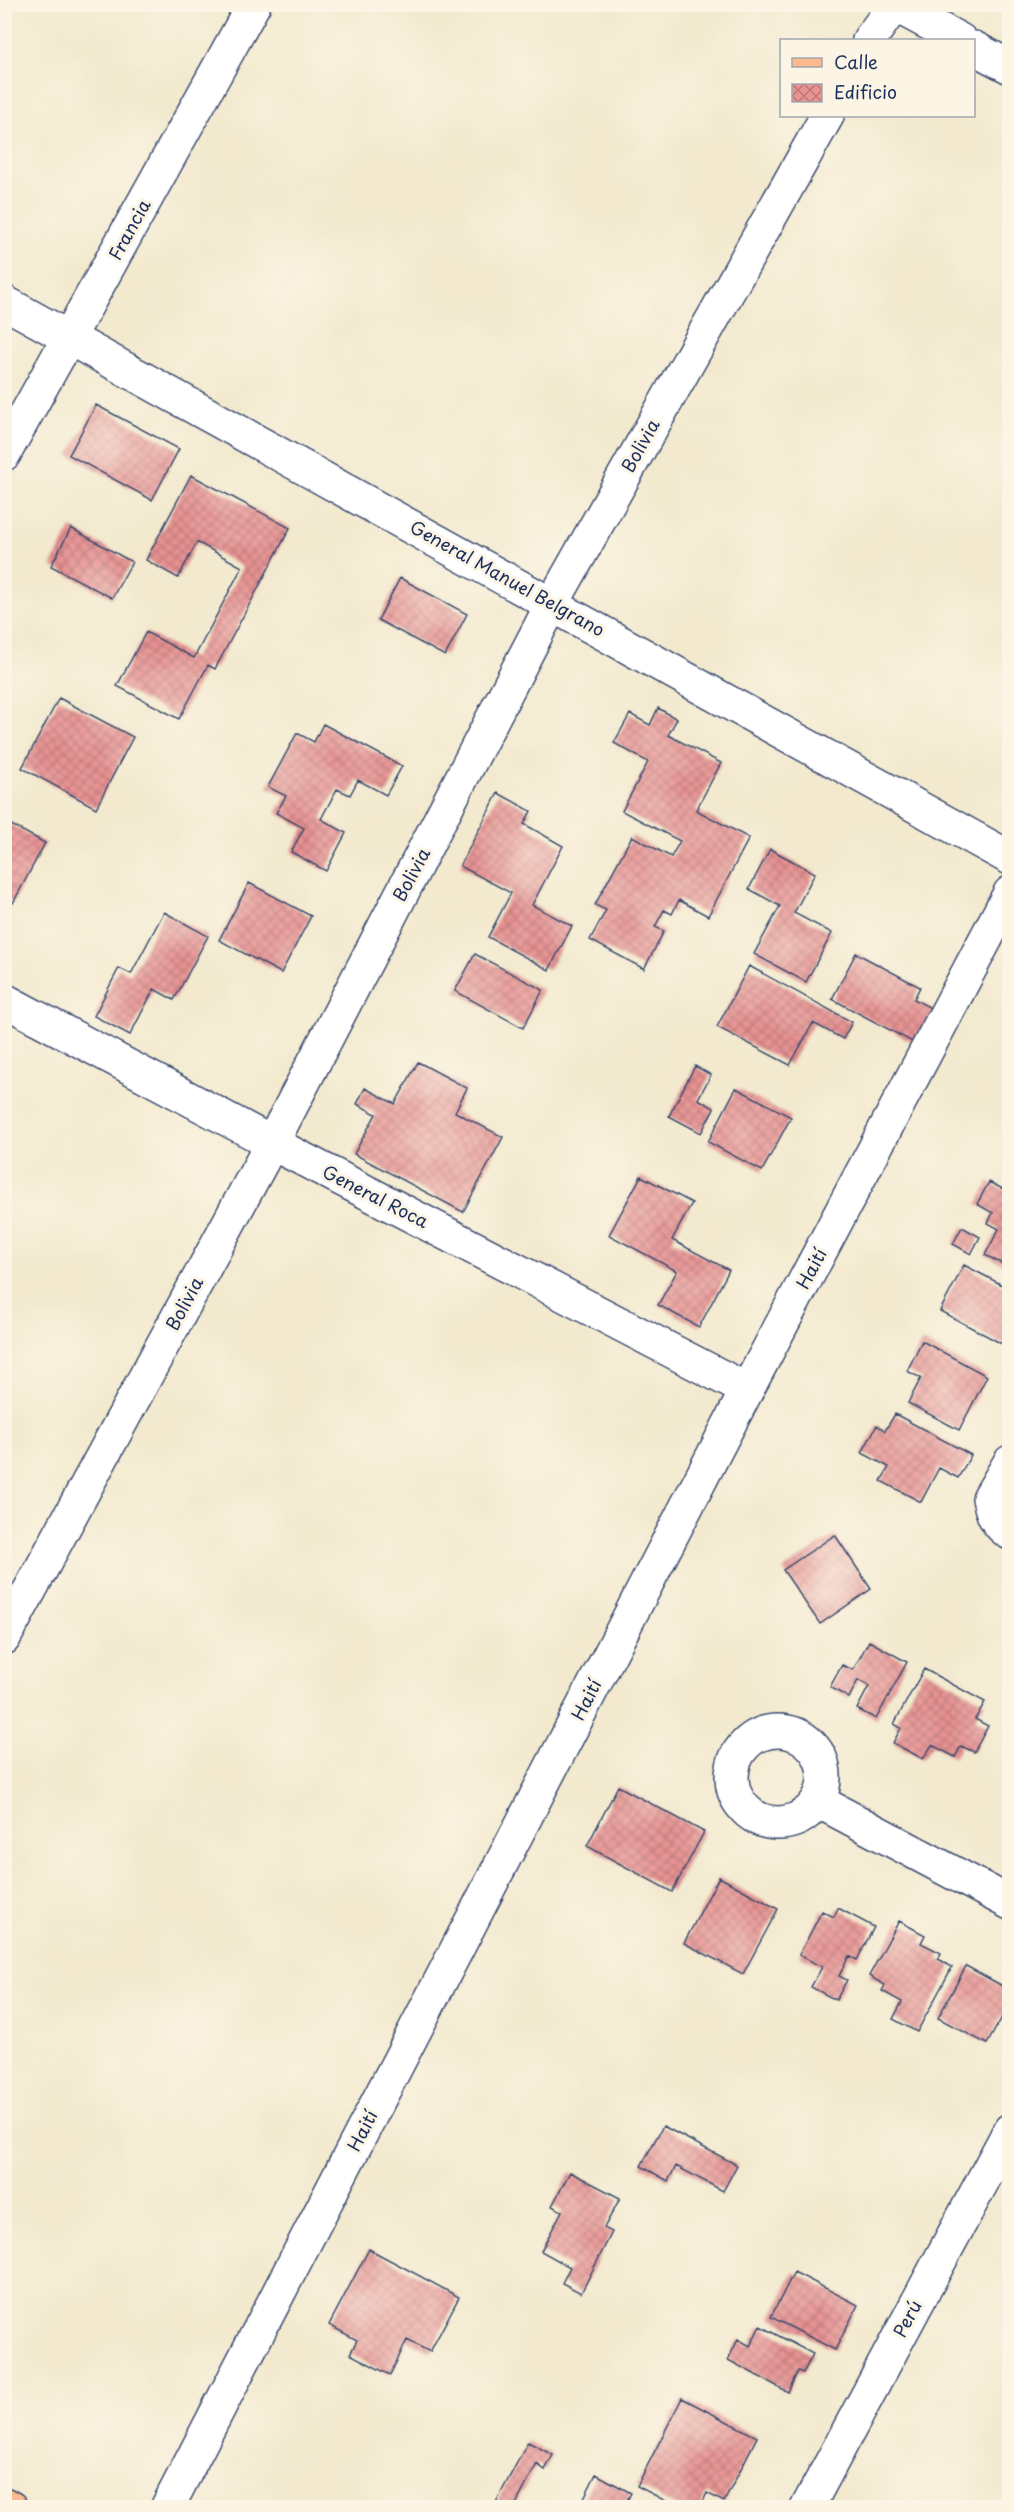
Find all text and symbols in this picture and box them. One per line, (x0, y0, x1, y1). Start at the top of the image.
legend (780, 39, 975, 117)
text: Calle (834, 48, 878, 75)
text: Edificio (834, 78, 897, 105)
street label: Francia (101, 194, 157, 265)
street label: Bolivia (614, 413, 666, 477)
street label: General Manuel Belgrano (405, 513, 610, 643)
street label: Bolivia (385, 842, 436, 906)
street label: General Roca (318, 1157, 434, 1234)
street label: Haití (789, 1243, 833, 1294)
street label: Bolivia (158, 1271, 209, 1335)
street label: Haití (564, 1674, 608, 1725)
street label: Haití (340, 2105, 384, 2156)
street label: Perú (886, 2295, 928, 2342)

